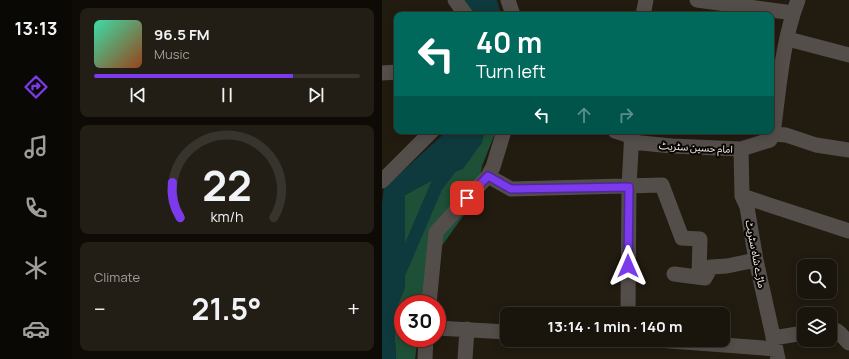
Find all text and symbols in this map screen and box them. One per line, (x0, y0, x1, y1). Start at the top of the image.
text: 13:13 (15, 16, 57, 40)
text: 40 m (476, 23, 542, 61)
text: 96.5 FM (154, 24, 210, 45)
icon: left (410, 28, 462, 80)
text: Music (154, 45, 190, 63)
text: Turn left (476, 59, 546, 83)
icon: directions (22, 73, 50, 101)
icon: previous (127, 84, 149, 106)
icon: pause (216, 84, 238, 106)
icon: next (305, 84, 327, 106)
icon: left (531, 104, 553, 126)
icon: ahead (573, 104, 595, 126)
icon: right (615, 104, 637, 126)
icon: music (22, 133, 50, 161)
street label: امام حسین سٹریٹ (659, 138, 733, 158)
text: 22 (202, 156, 252, 212)
pin (450, 181, 484, 215)
icon: arrive (456, 187, 478, 209)
icon: phone (22, 194, 50, 222)
text: km/h (210, 206, 244, 225)
street label: ماڑے شاہ سٹریٹ (743, 219, 769, 289)
position arrow (607, 245, 649, 287)
icon: climate (22, 254, 50, 282)
map controls (797, 259, 837, 347)
button: search (797, 259, 837, 299)
text: Climate (94, 268, 140, 286)
text: 21.5° (192, 288, 262, 329)
text: − (94, 294, 106, 324)
text: + (347, 294, 360, 324)
speed limit sign: 30 (394, 295, 446, 347)
button: layers (797, 307, 837, 347)
icon: car (22, 315, 50, 343)
text: 13:14 · 1 min · 140 m (548, 316, 682, 337)

